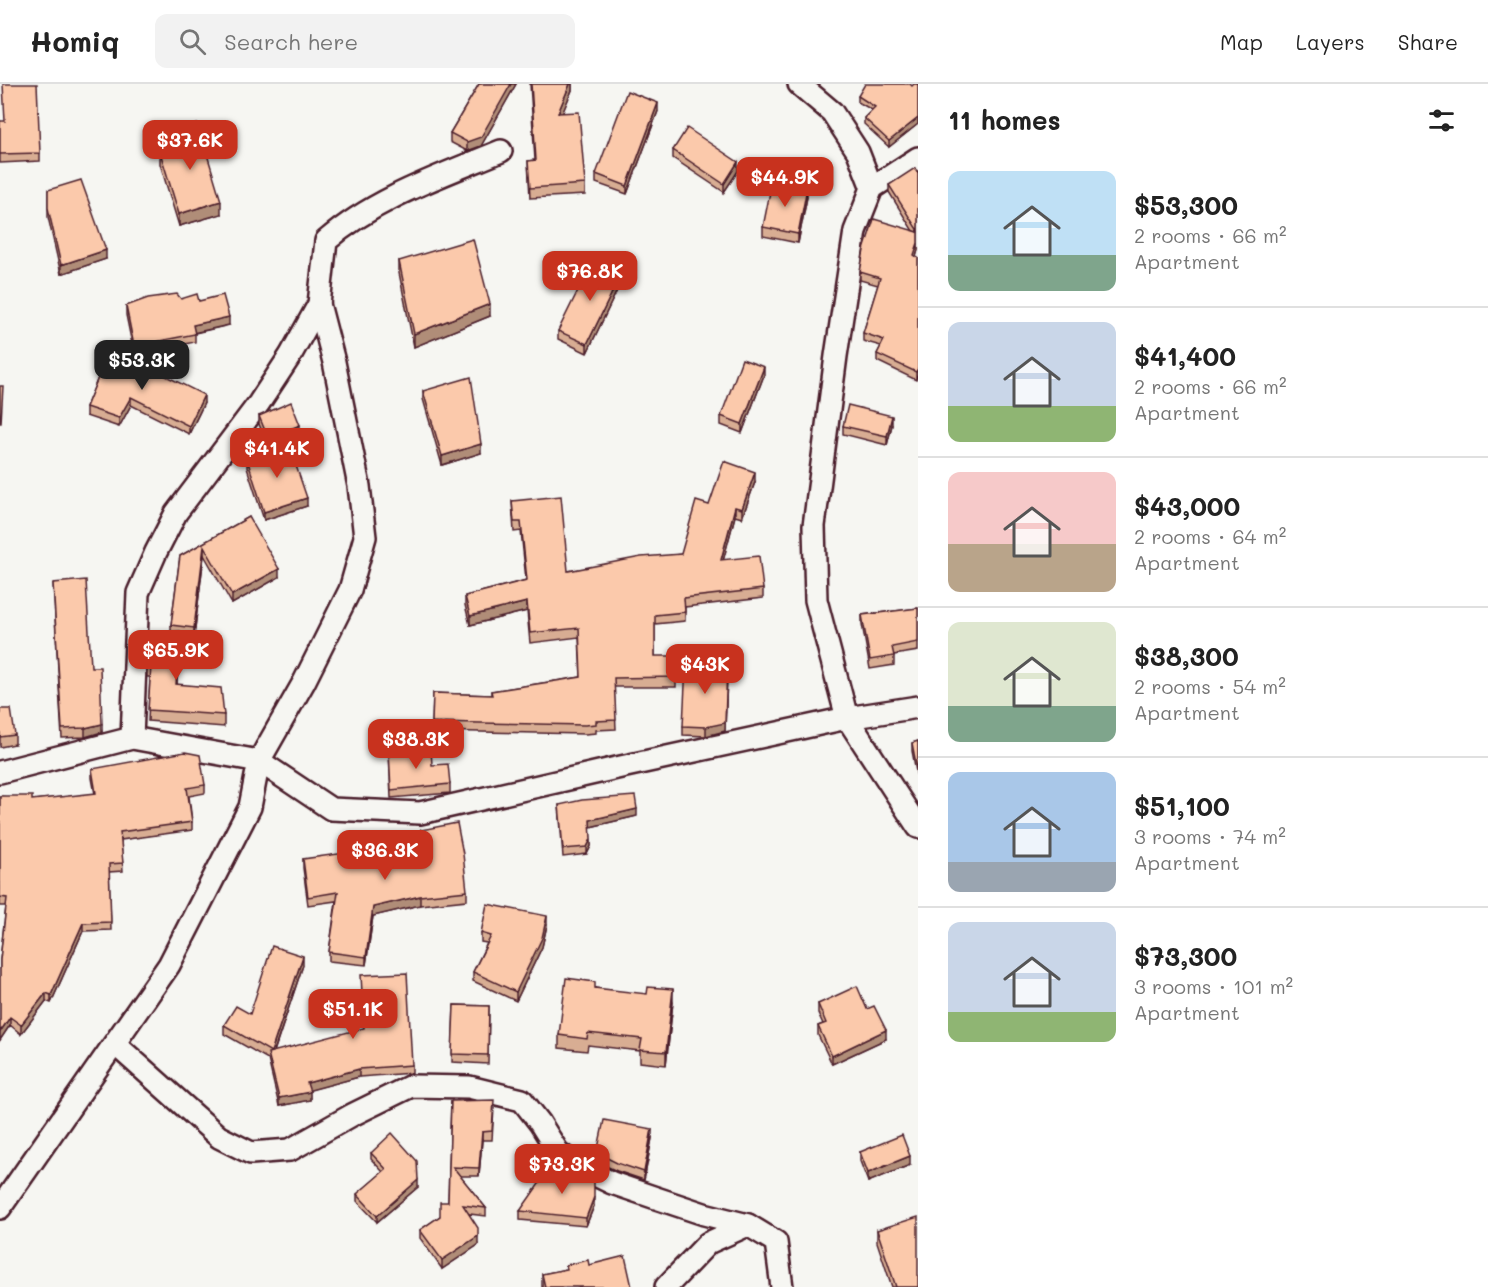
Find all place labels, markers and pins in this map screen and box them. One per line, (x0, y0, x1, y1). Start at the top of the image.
pin: $37.6K (141, 120, 239, 171)
pin: $44.9K (736, 157, 834, 208)
pin: $76.8K (541, 251, 639, 302)
pin: $53.3K (93, 340, 191, 391)
pin: $41.4K (228, 428, 326, 479)
pin: $65.9K (127, 630, 225, 681)
pin: $43K (669, 644, 741, 695)
pin: $38.3K (367, 719, 465, 770)
pin: $36.3K (336, 830, 434, 881)
pin: $51.1K (304, 989, 402, 1040)
pin: $73.3K (513, 1144, 611, 1195)

